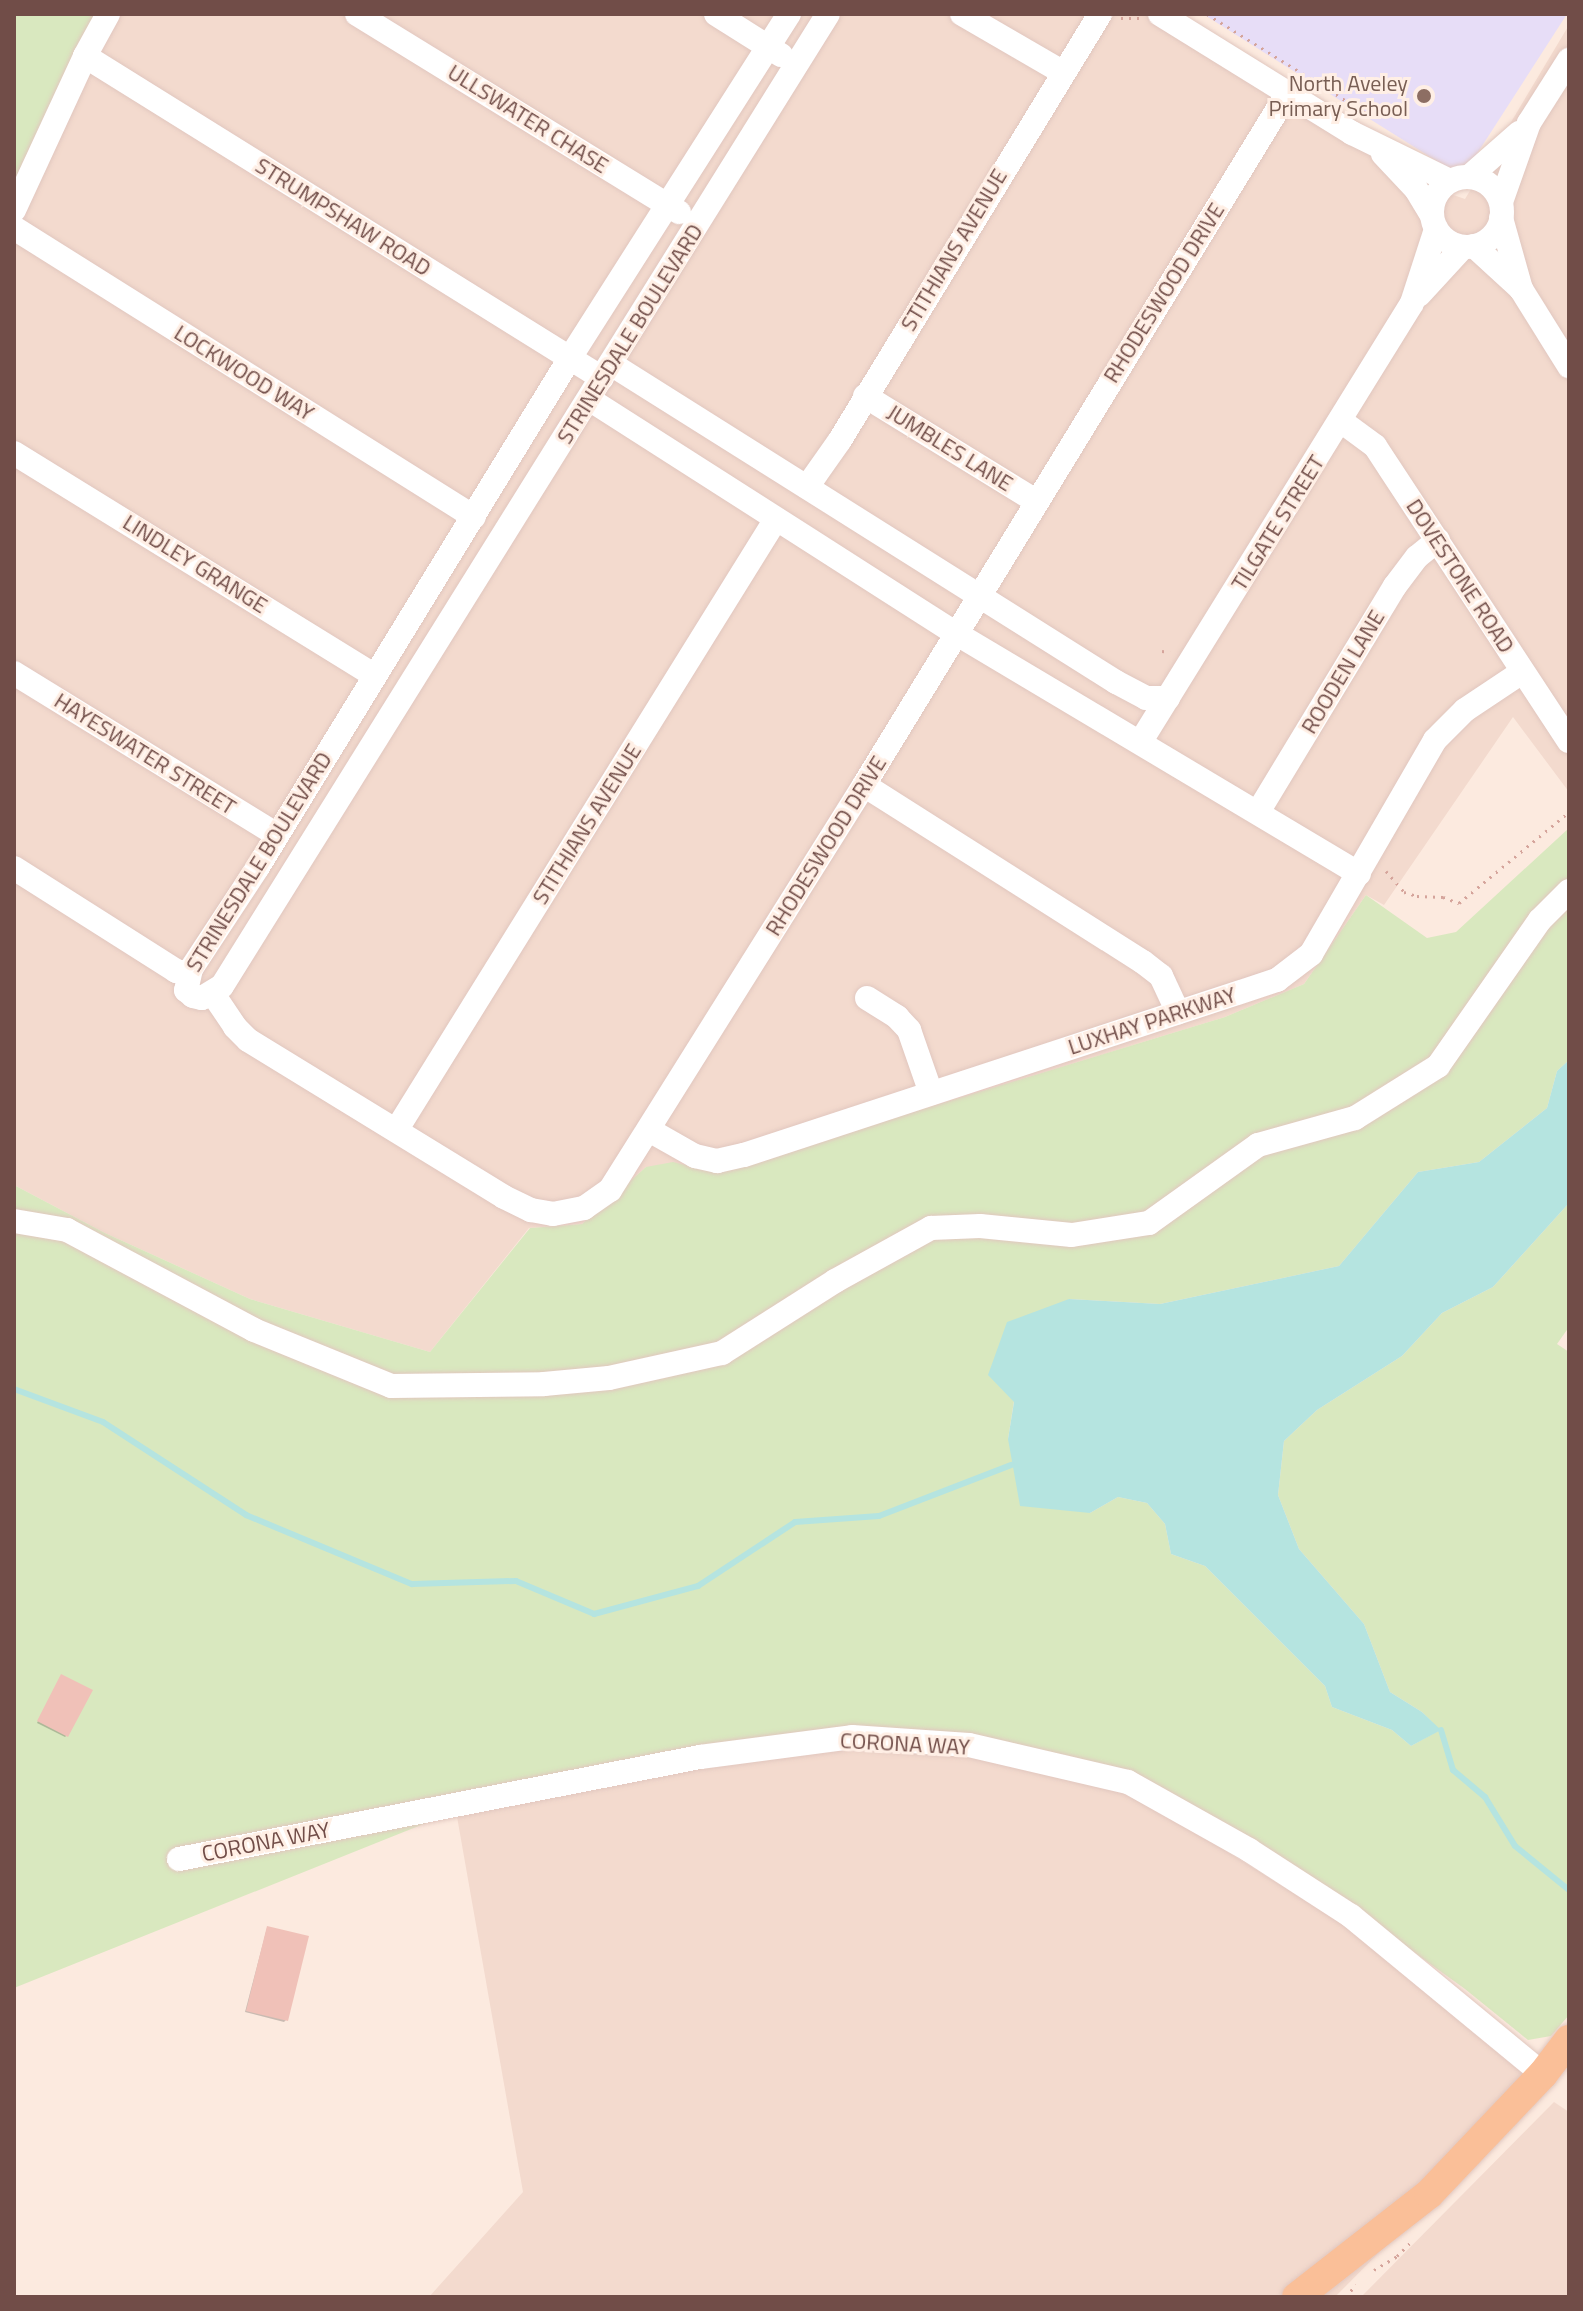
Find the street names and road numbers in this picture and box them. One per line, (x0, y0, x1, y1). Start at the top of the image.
street label: ULLSWATER CHASE (443, 59, 613, 179)
street label: STRUMPSHAW ROAD (251, 152, 435, 282)
street label: STITHIANS AVENUE (895, 164, 1013, 336)
street label: RHODESWOOD DRIVE (1098, 198, 1230, 388)
street label: STRINESDALE BOULEVARD (552, 219, 708, 449)
street label: LOCKWOOD WAY (169, 320, 319, 426)
street label: JUMBLES LANE (883, 399, 1017, 497)
street label: TILGATE STREET (1226, 451, 1330, 595)
street label: DOVESTONE ROAD (1400, 494, 1520, 658)
street label: LINDLEY GRANGE (118, 509, 272, 619)
street label: ROODEN LANE (1296, 605, 1390, 739)
street label: HAYESWATER STREET (49, 687, 241, 821)
street label: STITHIANS AVENUE (527, 739, 647, 909)
street label: STRINESDALE BOULEVARD (181, 747, 337, 977)
street label: RHODESWOOD DRIVE (760, 751, 892, 941)
street label: LUXHAY PARKWAY (1065, 981, 1239, 1061)
street label: CORONA WAY (839, 1727, 971, 1761)
street label: CORONA WAY (200, 1817, 332, 1867)

